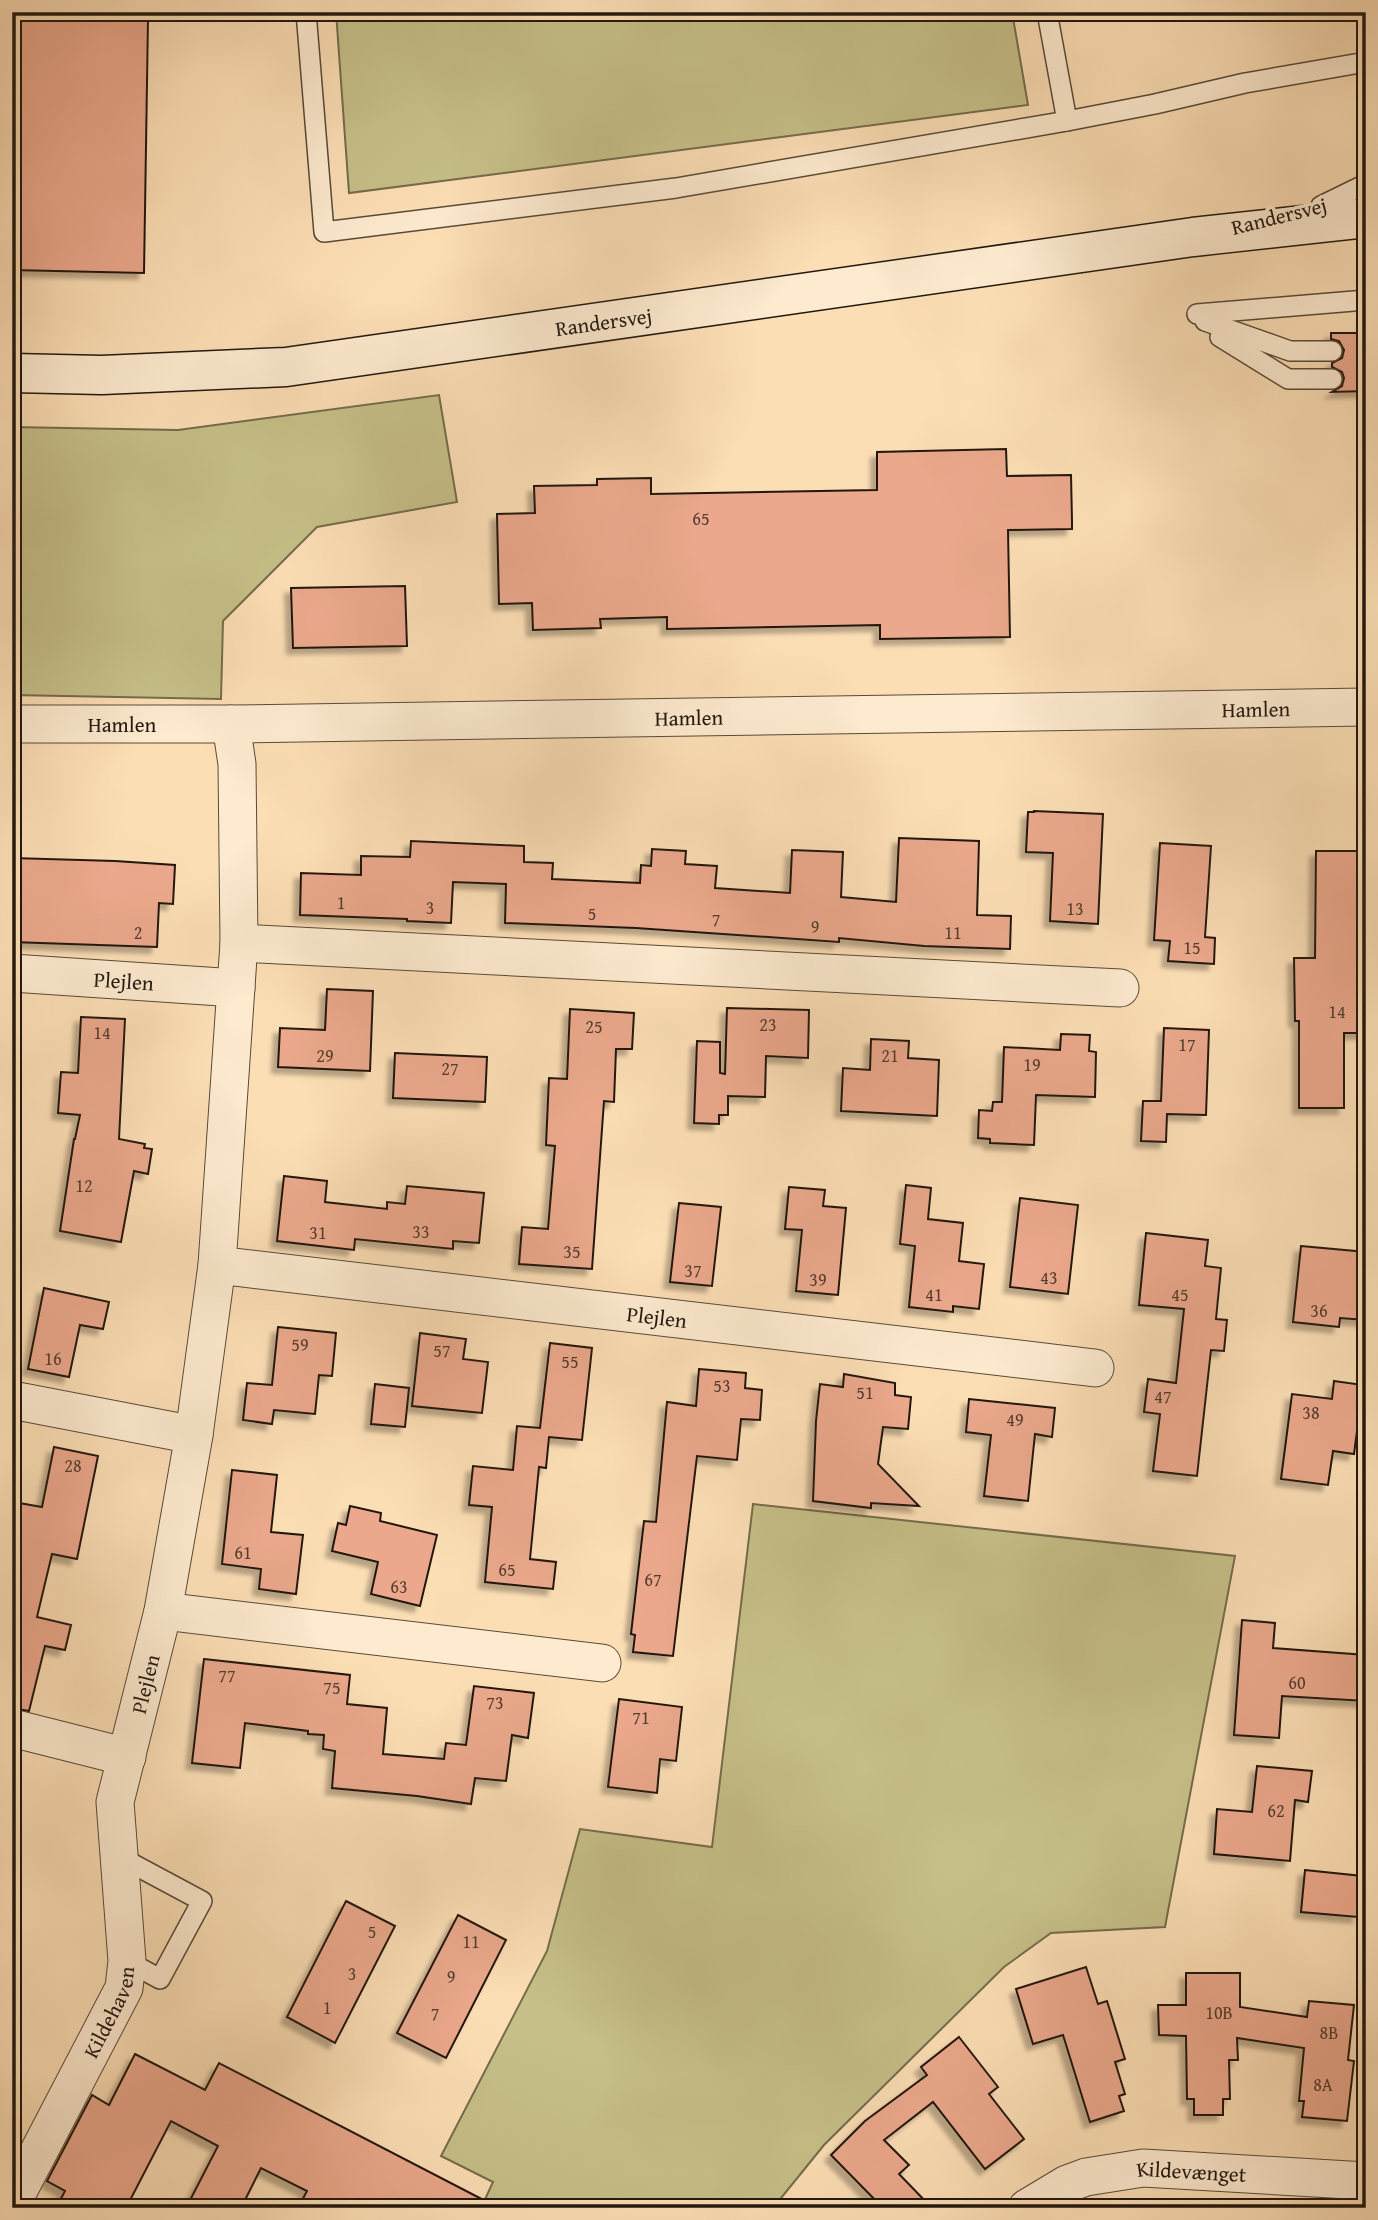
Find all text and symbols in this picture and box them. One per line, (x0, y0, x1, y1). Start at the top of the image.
street label: Randersvej (1228, 189, 1330, 243)
street label: Randersvej (553, 299, 654, 344)
house number: 65 (692, 505, 710, 532)
street label: Hamlen (1221, 693, 1291, 725)
street label: Hamlen (654, 701, 724, 733)
street label: Hamlen (88, 709, 157, 740)
house number: 1 (337, 889, 345, 916)
house number: 3 (426, 894, 434, 921)
house number: 13 (1066, 895, 1084, 922)
house number: 5 (588, 900, 596, 927)
house number: 7 (712, 906, 720, 933)
house number: 9 (811, 913, 819, 940)
house number: 2 (134, 919, 142, 946)
house number: 11 (944, 919, 962, 946)
house number: 15 (1183, 934, 1201, 961)
street label: Plejlen (93, 963, 155, 998)
house number: 14 (1328, 998, 1346, 1025)
house number: 23 (759, 1011, 777, 1038)
house number: 25 (585, 1013, 603, 1040)
house number: 14 (93, 1019, 111, 1046)
house number: 17 (1178, 1031, 1196, 1058)
house number: 29 (316, 1042, 334, 1069)
house number: 21 (881, 1042, 899, 1069)
house number: 19 (1023, 1051, 1041, 1078)
house number: 27 (441, 1055, 459, 1082)
house number: 12 (75, 1172, 93, 1199)
house number: 33 (412, 1218, 430, 1245)
house number: 31 (309, 1219, 327, 1246)
house number: 35 (563, 1238, 581, 1265)
house number: 37 (684, 1257, 702, 1284)
house number: 43 (1040, 1264, 1058, 1291)
house number: 39 (809, 1266, 827, 1293)
house number: 41 (925, 1281, 943, 1308)
house number: 45 (1171, 1281, 1189, 1308)
house number: 36 (1310, 1297, 1328, 1324)
street label: Plejlen (625, 1298, 689, 1336)
house number: 59 (291, 1331, 309, 1358)
house number: 57 (433, 1337, 451, 1364)
house number: 16 (44, 1345, 62, 1372)
house number: 55 (561, 1348, 579, 1375)
house number: 53 (713, 1372, 731, 1399)
house number: 51 (856, 1379, 874, 1406)
house number: 47 (1154, 1383, 1172, 1410)
house number: 38 (1302, 1399, 1320, 1426)
house number: 49 (1006, 1406, 1024, 1433)
house number: 28 (64, 1452, 82, 1479)
house number: 61 (234, 1539, 252, 1566)
house number: 65 (498, 1556, 516, 1583)
house number: 67 (644, 1566, 662, 1593)
house number: 63 (390, 1573, 408, 1600)
street label: Plejlen (122, 1651, 167, 1717)
house number: 77 (218, 1662, 236, 1689)
house number: 60 (1288, 1669, 1306, 1696)
house number: 75 (323, 1674, 341, 1701)
house number: 73 (486, 1689, 504, 1716)
house number: 71 (632, 1704, 650, 1731)
house number: 62 (1267, 1797, 1285, 1824)
house number: 5 (368, 1918, 376, 1945)
house number: 11 (462, 1928, 480, 1955)
house number: 3 (348, 1960, 356, 1987)
house number: 9 (447, 1963, 455, 1990)
street label: Kildehaven (75, 1964, 142, 2063)
house number: 1 (323, 1994, 331, 2021)
house number: 10B (1205, 1999, 1233, 2026)
house number: 7 (431, 2000, 439, 2027)
house number: 8B (1320, 2019, 1338, 2046)
house number: 8A (1313, 2071, 1333, 2098)
street label: Kildevænget (1134, 2152, 1248, 2190)

